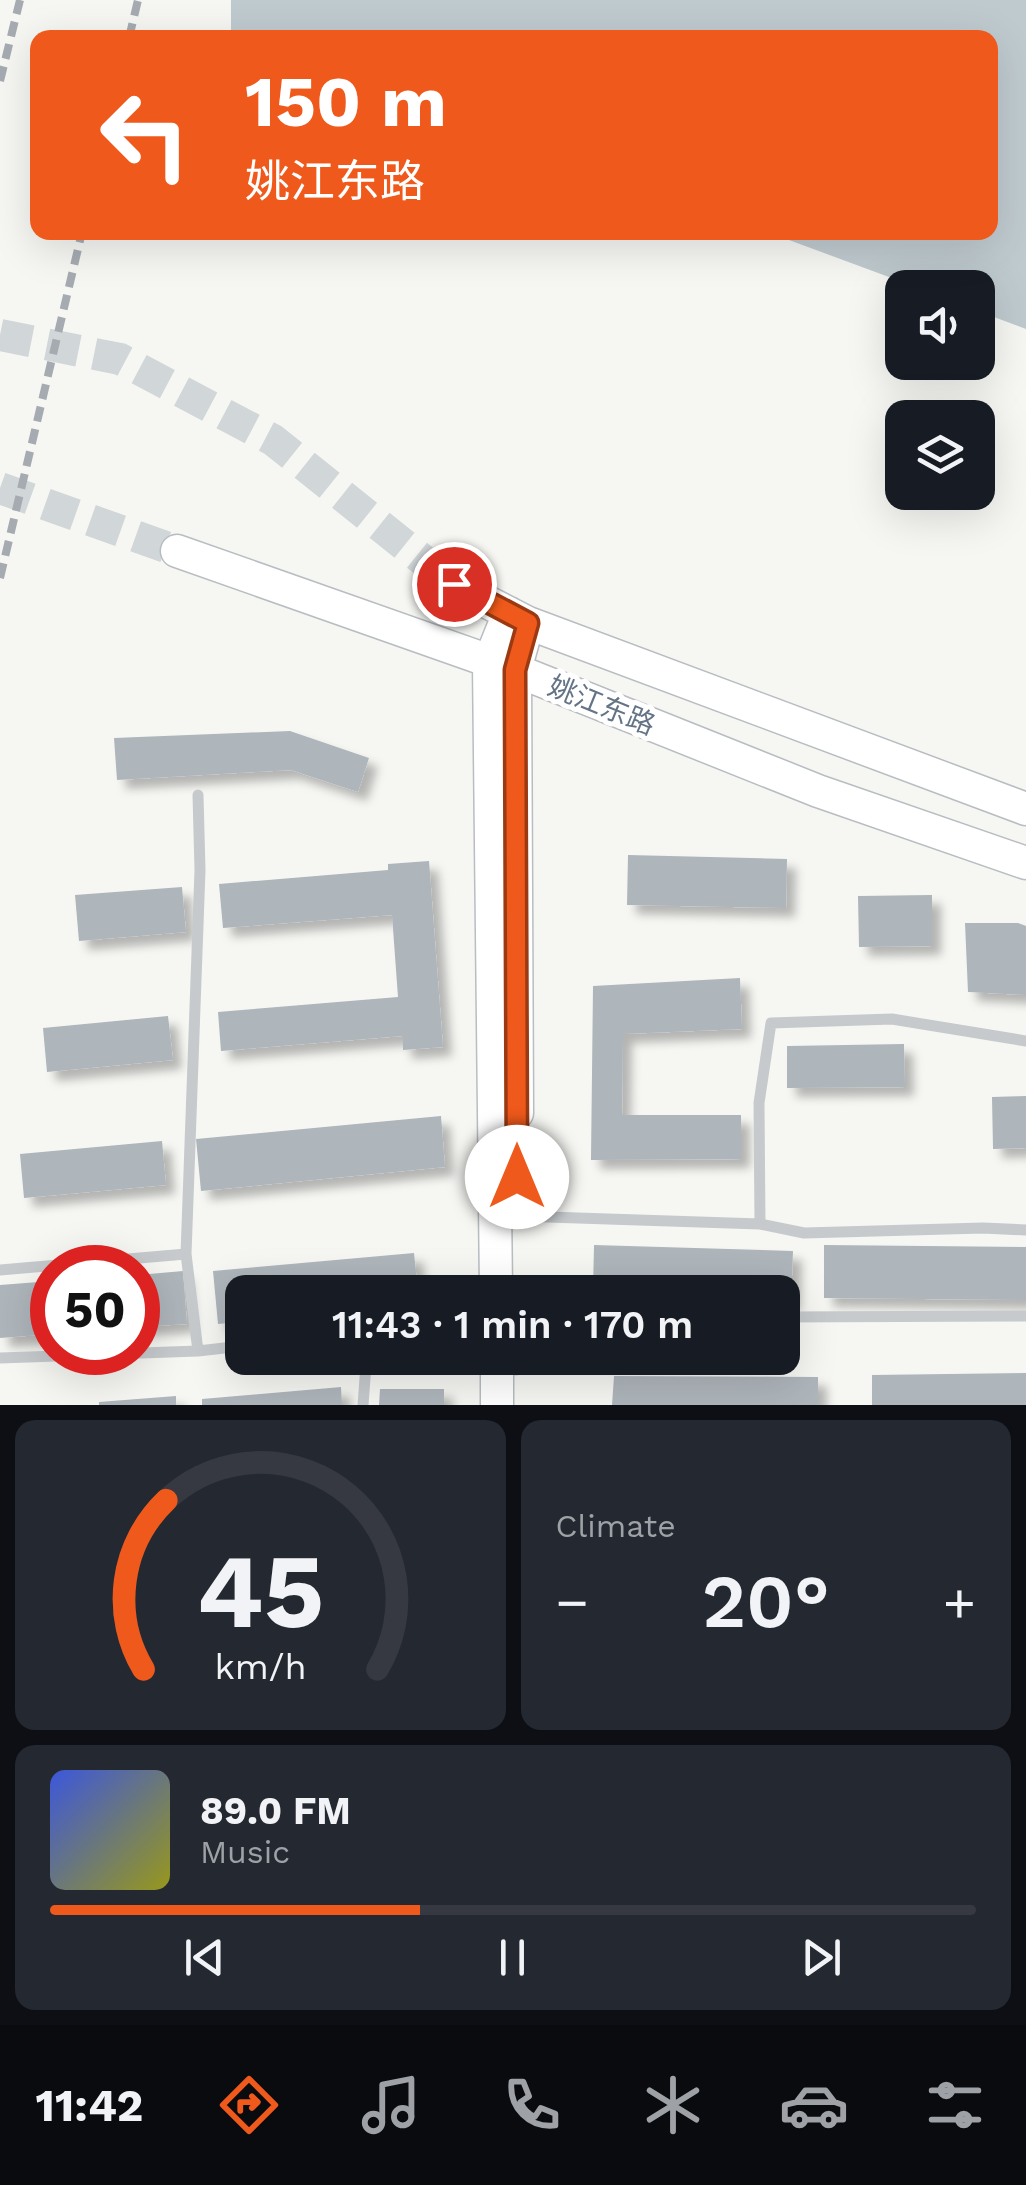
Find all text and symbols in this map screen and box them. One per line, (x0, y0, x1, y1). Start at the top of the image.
text: 150 m (245, 61, 447, 143)
icon: left (80, 70, 210, 200)
text: 姚江东路 (245, 155, 425, 208)
map controls (885, 270, 995, 510)
button: sound (885, 270, 995, 380)
button: layers (885, 400, 995, 510)
pin (412, 542, 497, 627)
icon: arrive (427, 557, 482, 612)
street label: 姚江东路 (544, 669, 660, 742)
position arrow (465, 1125, 569, 1229)
speed limit sign: 50 (30, 1245, 160, 1375)
text: 11:43 · 1 min · 170 m (332, 1303, 693, 1347)
text: Climate (556, 1507, 676, 1545)
text: 45 (196, 1530, 324, 1652)
text: 20° (702, 1557, 830, 1645)
text: − (556, 1570, 589, 1634)
text: + (943, 1570, 976, 1634)
text: km/h (214, 1646, 306, 1688)
text: 89.0 FM (200, 1789, 351, 1833)
text: Music (200, 1833, 290, 1871)
icon: previous (177, 1930, 232, 1985)
icon: pause (485, 1930, 540, 1985)
icon: next (794, 1930, 849, 1985)
icon: directions (214, 2070, 284, 2140)
icon: music (356, 2070, 426, 2140)
icon: phone (497, 2070, 567, 2140)
icon: climate (638, 2070, 708, 2140)
icon: car (779, 2070, 849, 2140)
icon: filters (920, 2070, 990, 2140)
text: 11:42 (36, 2079, 143, 2132)

